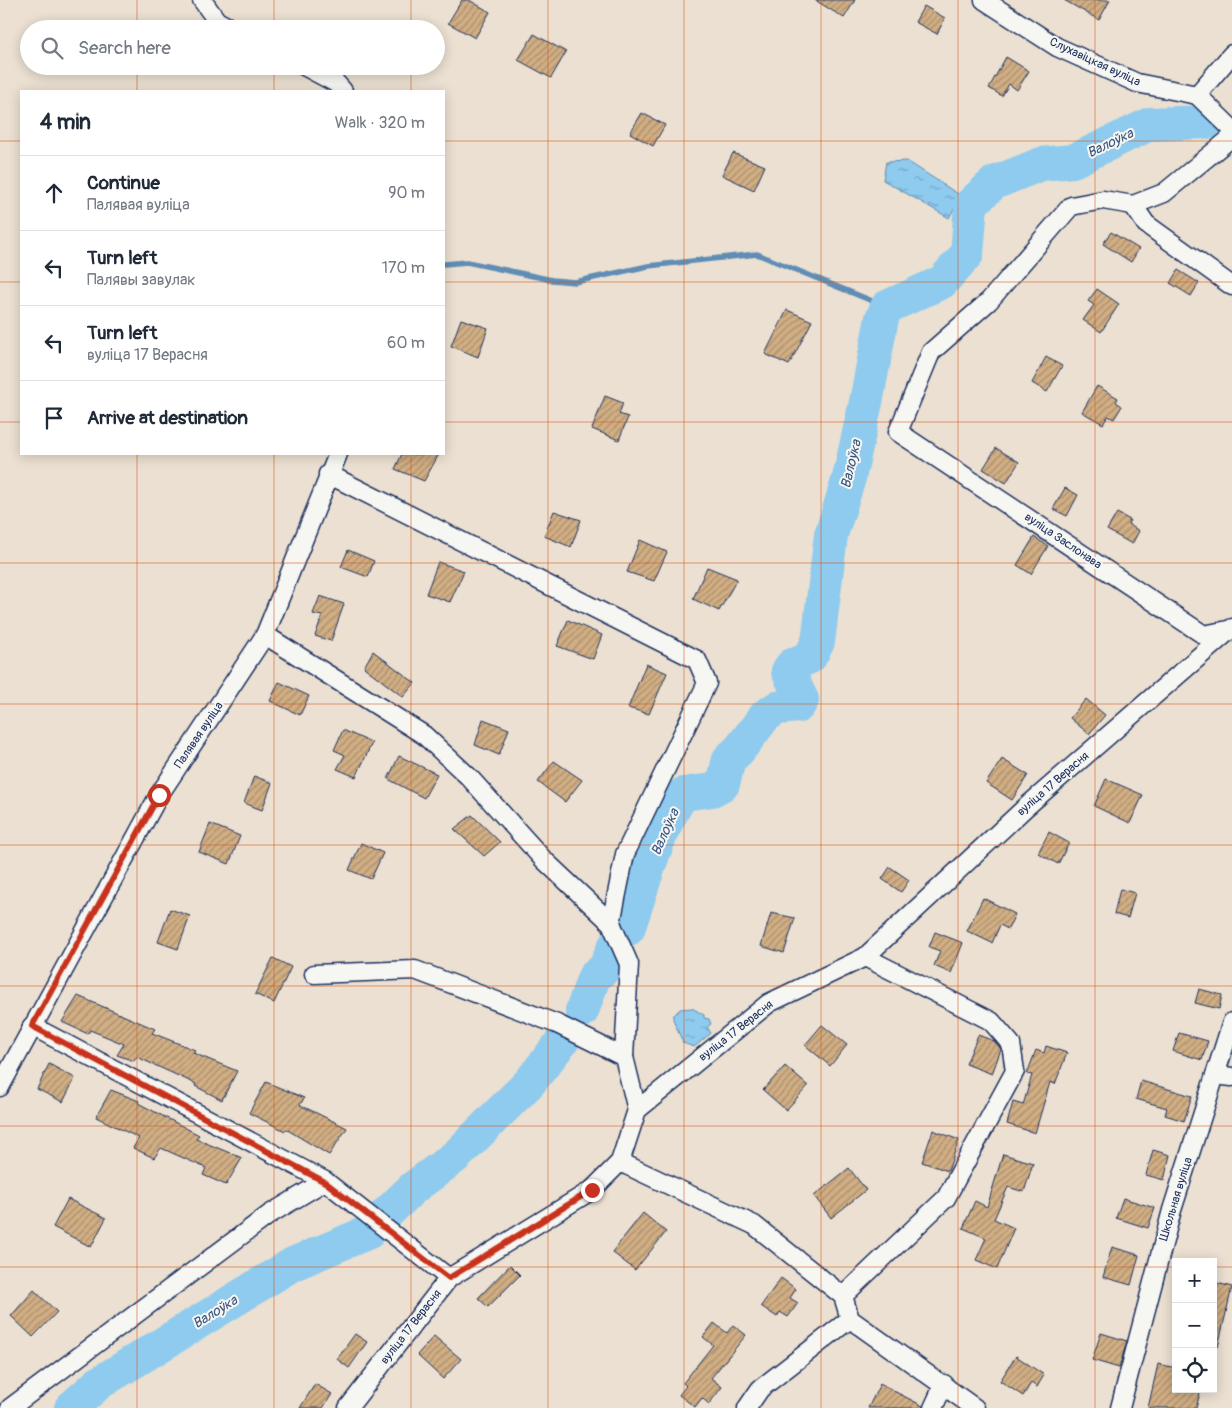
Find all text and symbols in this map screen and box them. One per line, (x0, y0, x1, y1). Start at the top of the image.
search box (20, 20, 445, 75)
icon: search (38, 34, 66, 62)
street label: Слухавіцкая вуліца (1047, 34, 1143, 90)
text: Search here (78, 36, 171, 60)
text: 4 min (40, 109, 91, 136)
text: Walk · 320 m (335, 113, 425, 133)
water label: Валоўка (1084, 124, 1137, 161)
text: Continue (87, 171, 160, 195)
icon: ahead (40, 179, 68, 207)
text: 90 m (388, 183, 425, 203)
text: Палявая вуліца (87, 195, 190, 215)
text: Turn left (87, 246, 157, 270)
icon: left (40, 254, 68, 282)
text: 170 m (382, 258, 425, 278)
text: Палявы завулак (87, 270, 196, 290)
text: Turn left (87, 321, 157, 345)
icon: left (40, 329, 68, 357)
text: 60 m (387, 333, 425, 353)
text: вуліца 17 Верасня (87, 345, 208, 365)
icon: arrive (40, 404, 68, 432)
text: Arrive at destination (87, 406, 248, 430)
water label: Валоўка (837, 437, 865, 490)
street label: вуліца Заслонава (1022, 510, 1105, 573)
street label: Палявая вуліца (171, 699, 227, 771)
street label: вуліца 17 Верасня (1014, 748, 1092, 819)
route start (148, 784, 171, 807)
water label: Валоўка (647, 805, 683, 858)
street label: вуліца 17 Верасня (696, 997, 777, 1065)
street label: Школьная вуліца (1156, 1155, 1196, 1243)
route end (581, 1179, 604, 1202)
map controls (1172, 1258, 1217, 1393)
button: + (1172, 1258, 1217, 1303)
street label: вуліца 17 Верасня (377, 1286, 445, 1367)
water label: Валоўка (190, 1291, 242, 1332)
button: − (1172, 1303, 1217, 1348)
button: locate (1172, 1348, 1217, 1393)

